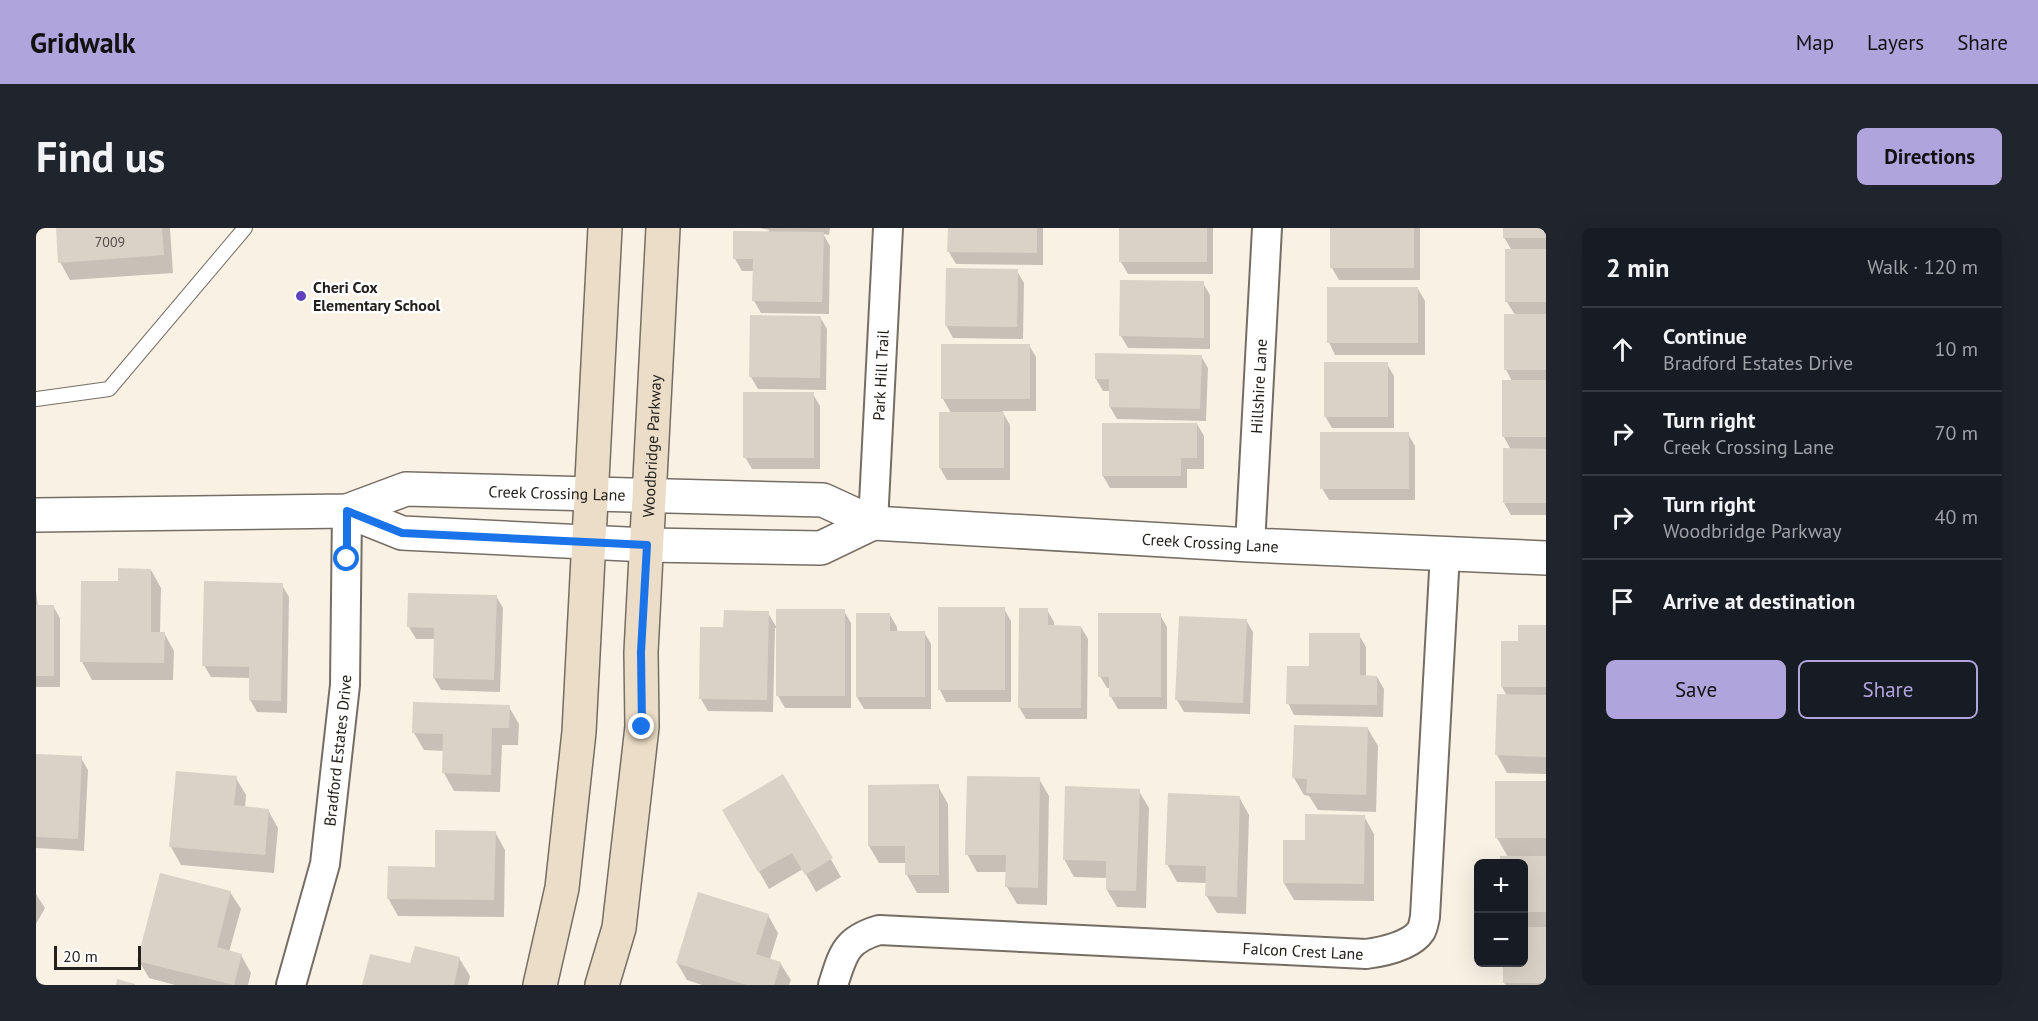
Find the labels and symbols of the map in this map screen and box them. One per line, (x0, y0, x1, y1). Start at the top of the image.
house number: 7009 (95, 233, 125, 251)
place label: Cheri Cox Elementary School (313, 277, 440, 315)
marker: Cheri Cox Elementary School (294, 289, 308, 303)
street label: Park Hill Trail (868, 329, 893, 421)
street label: Hillshire Lane (1246, 338, 1271, 434)
street label: Woodbridge Parkway (638, 374, 665, 518)
street label: Creek Crossing Lane (488, 481, 626, 505)
street label: Creek Crossing Lane (1141, 529, 1279, 556)
route start (333, 545, 359, 571)
street label: Bradford Estates Drive (319, 675, 355, 827)
route end (628, 713, 654, 739)
street label: Falcon Crest Lane (1242, 938, 1364, 964)
scale bar (54, 943, 141, 970)

